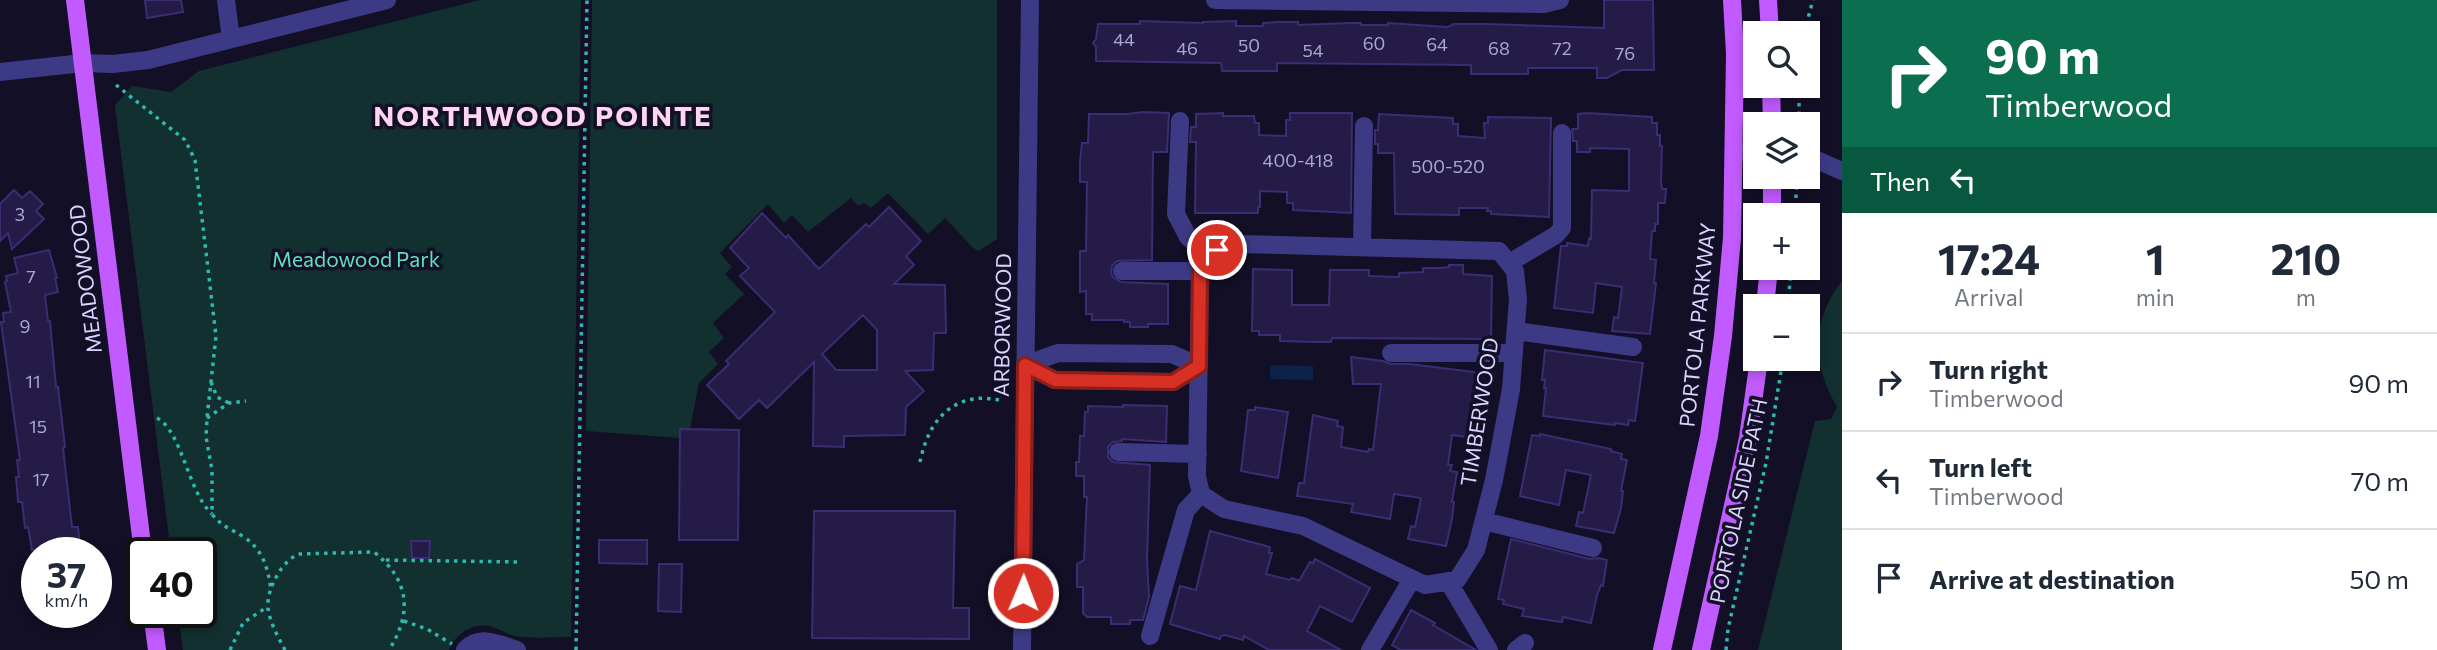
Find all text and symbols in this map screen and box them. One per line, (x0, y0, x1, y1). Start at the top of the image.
map controls (1743, 21, 1820, 371)
button: search (1743, 21, 1820, 98)
text: 90 m (1985, 24, 2100, 84)
house number: 44 (1113, 28, 1135, 50)
icon: right (1870, 28, 1961, 119)
house number: 60 (1363, 32, 1385, 54)
house number: 64 (1426, 33, 1448, 55)
house number: 50 (1238, 34, 1260, 56)
house number: 46 (1176, 37, 1198, 59)
house number: 68 (1488, 37, 1510, 59)
house number: 72 (1552, 37, 1572, 59)
house number: 54 (1302, 39, 1324, 61)
house number: 76 (1615, 42, 1635, 64)
text: Timberwood (1985, 84, 2172, 124)
district label: NORTHWOOD POINTE (373, 98, 713, 132)
button: layers (1743, 112, 1820, 189)
house number: 400-418 (1263, 149, 1333, 171)
house number: 500-520 (1411, 155, 1485, 177)
icon: left (1944, 161, 1982, 199)
text: Then (1870, 165, 1930, 196)
house number: 3 (15, 203, 25, 225)
street label: MEADOWOOD (63, 203, 106, 355)
button: + (1743, 203, 1820, 280)
pin (1187, 220, 1247, 280)
street label: PORTOLA PARKWAY (1673, 221, 1720, 428)
icon: arrive (1198, 231, 1236, 269)
text: 17:24 (1938, 232, 2040, 284)
text: 1 (2146, 232, 2165, 284)
text: 210 (2270, 232, 2341, 284)
park label: Meadowood Park (272, 246, 440, 271)
street label: ARBORWOOD (988, 253, 1015, 397)
house number: 7 (26, 265, 36, 287)
text: Arrival (1954, 283, 2024, 311)
text: min (2136, 283, 2175, 311)
text: m (2296, 283, 2316, 311)
button: − (1743, 294, 1820, 371)
house number: 9 (20, 315, 30, 337)
street label: TIMBERWOOD (1454, 336, 1503, 488)
text: Turn right (1929, 353, 2048, 384)
icon: right (1870, 363, 1908, 401)
text: 90 m (2349, 367, 2409, 398)
house number: 11 (25, 370, 41, 392)
text: Timberwood (1929, 384, 2063, 412)
street label: PORTOLA SIDE PATH (1704, 396, 1771, 605)
house number: 15 (29, 415, 47, 437)
text: Turn left (1929, 451, 2032, 482)
icon: left (1870, 461, 1908, 499)
text: 70 m (2351, 465, 2409, 496)
house number: 17 (32, 468, 50, 490)
text: Timberwood (1929, 482, 2063, 510)
speed limit sign: 40 (126, 537, 217, 628)
text: 37 (47, 552, 86, 595)
position arrow (986, 556, 1060, 630)
icon: arrive (1870, 559, 1908, 597)
text: Arrive at destination (1929, 563, 2175, 594)
text: 50 m (2349, 563, 2409, 594)
text: km/h (45, 589, 88, 611)

